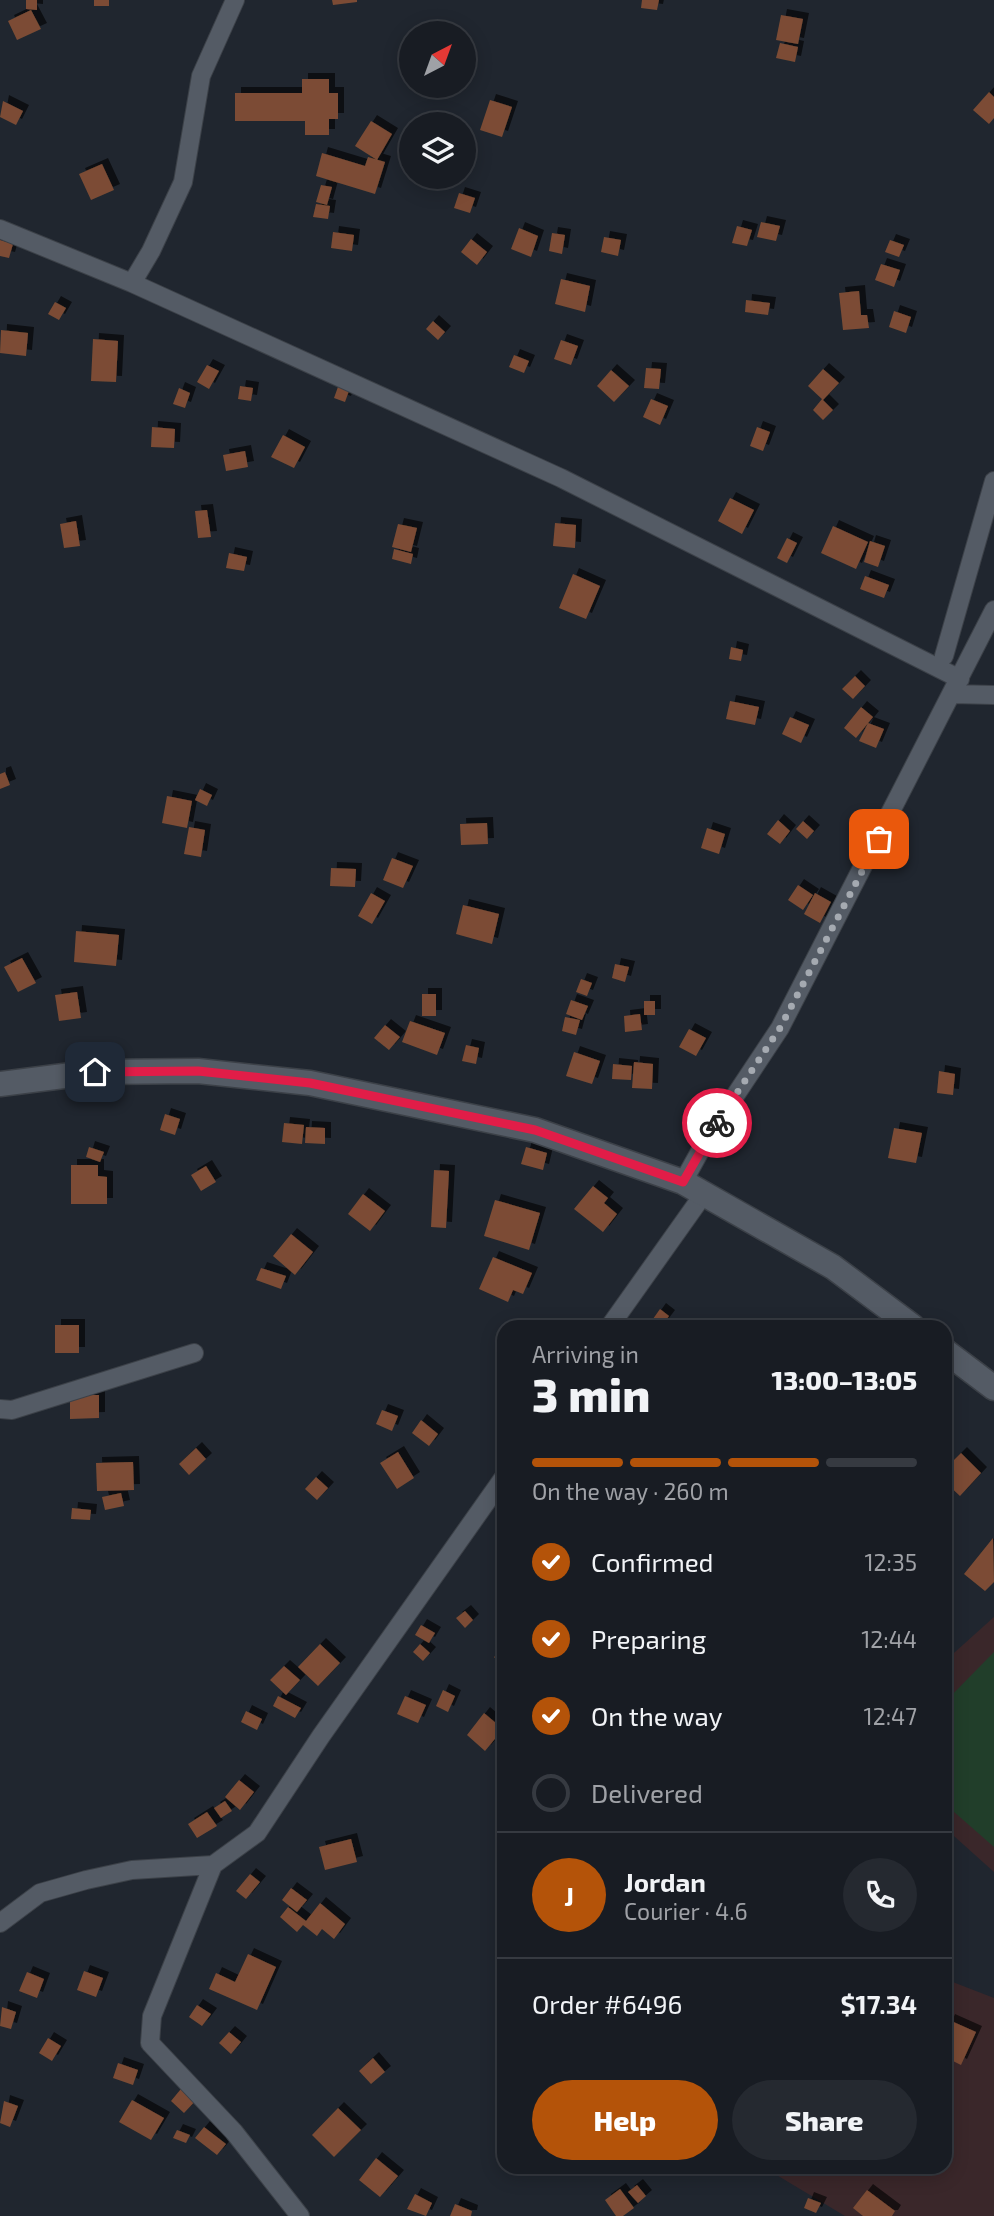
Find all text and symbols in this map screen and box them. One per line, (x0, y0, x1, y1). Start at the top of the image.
north arrow (399, 21, 476, 98)
map controls (399, 21, 476, 189)
button: layers (399, 112, 476, 189)
pin (849, 809, 909, 869)
icon: bag (860, 820, 898, 858)
pin (65, 1042, 125, 1102)
icon: home (76, 1053, 114, 1091)
courier (682, 1088, 752, 1158)
icon: bike (698, 1104, 736, 1142)
text: Arriving in (532, 1340, 639, 1368)
text: 13:00–13:05 (772, 1364, 917, 1395)
text: 3 min (532, 1366, 650, 1421)
text: On the way · 260 m (532, 1477, 729, 1505)
icon: check (532, 1543, 570, 1581)
text: Confirmed (591, 1546, 714, 1577)
text: 12:35 (864, 1548, 917, 1576)
icon: check (532, 1620, 570, 1658)
text: Preparing (591, 1623, 706, 1654)
text: 12:44 (861, 1625, 917, 1653)
icon: check (532, 1697, 570, 1735)
text: On the way (591, 1700, 722, 1731)
text: 12:47 (864, 1702, 917, 1730)
text: Delivered (591, 1777, 703, 1808)
button: phone (843, 1858, 917, 1932)
text: Jordan (624, 1866, 706, 1897)
text: J (564, 1880, 574, 1911)
text: Courier · 4.6 (624, 1897, 748, 1925)
text: Order #6496 (532, 1988, 683, 2019)
text: $17.34 (840, 1988, 917, 2019)
button: Help (532, 2080, 718, 2160)
button: Share (732, 2080, 917, 2160)

